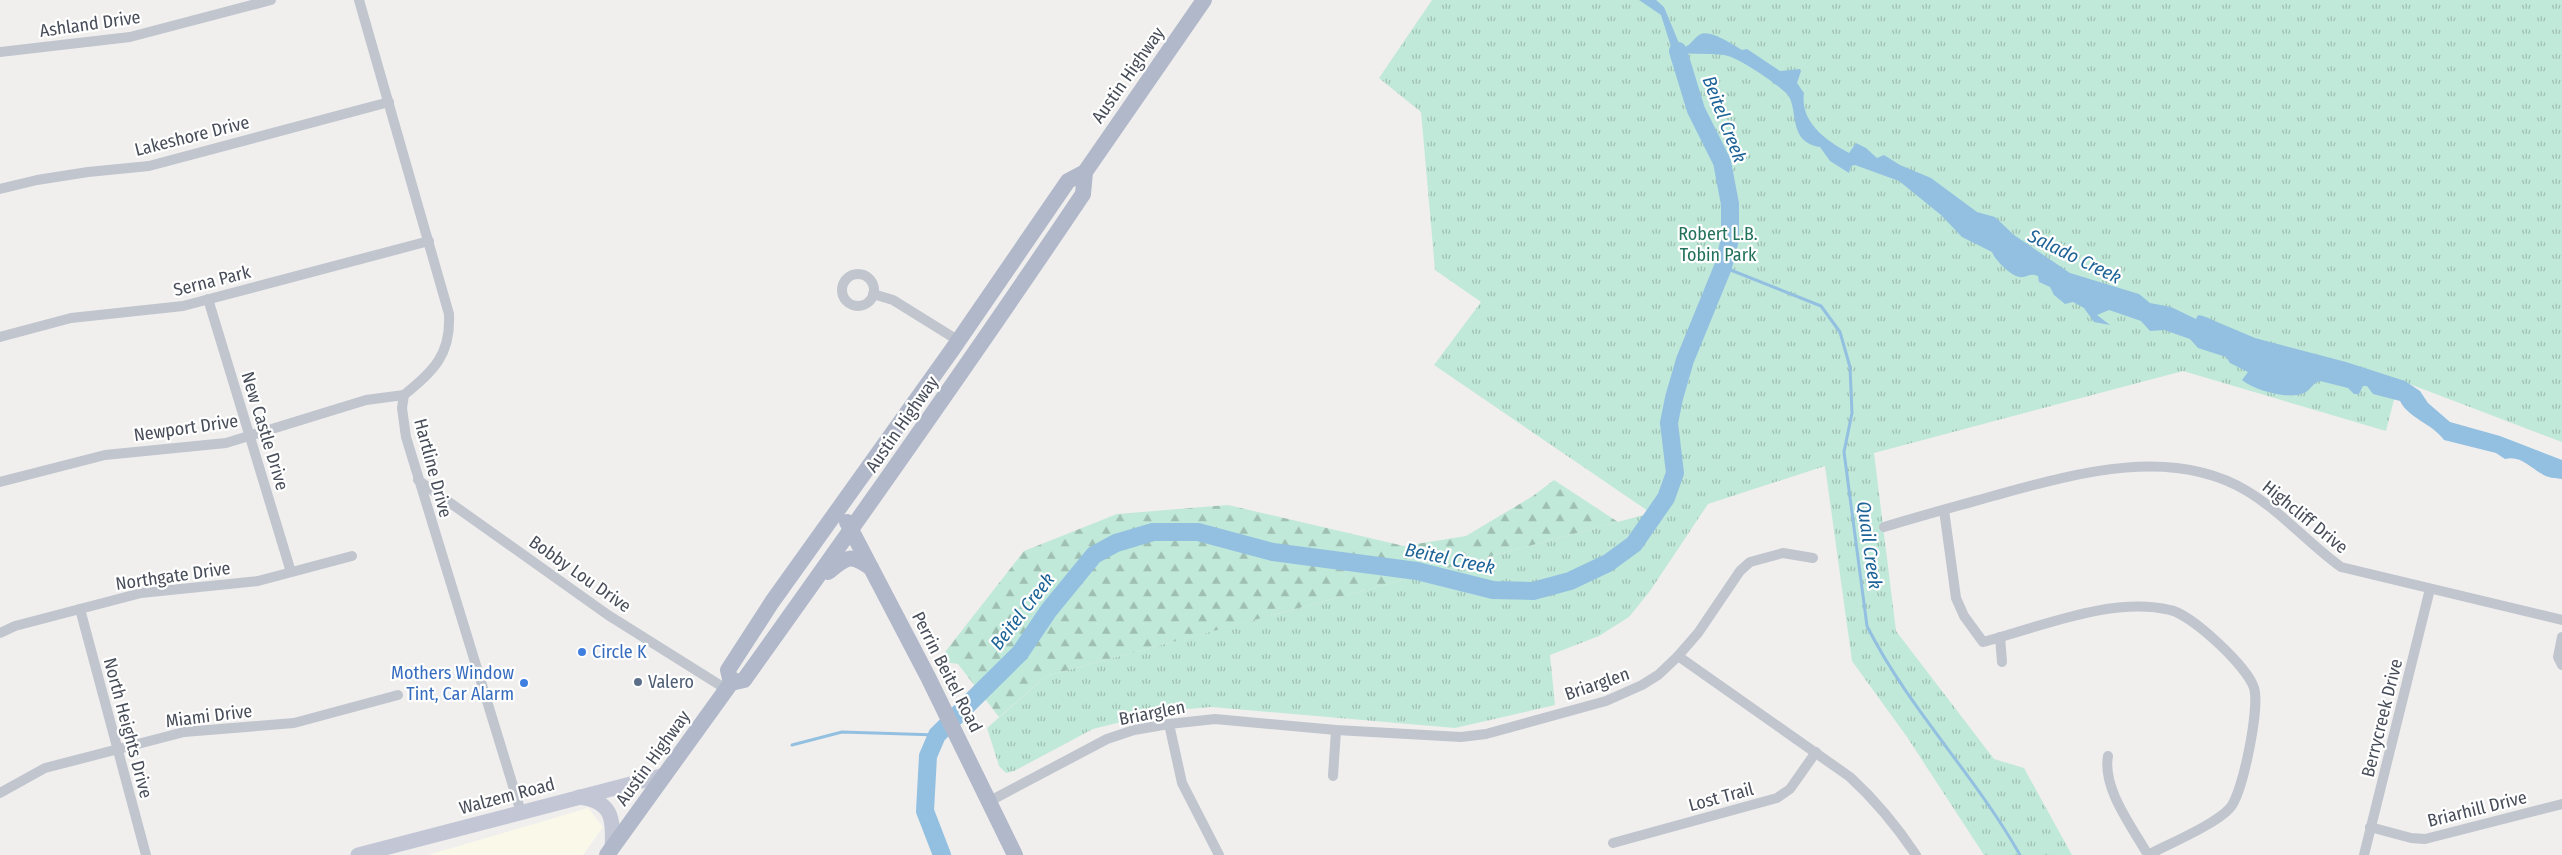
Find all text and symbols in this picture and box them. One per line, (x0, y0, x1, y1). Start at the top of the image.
street label: Ashland Drive (38, 6, 142, 42)
street label: Austin Highway (1087, 23, 1169, 127)
water label: Beitel Creek (1697, 73, 1752, 166)
street label: Lakeshore Drive (132, 111, 252, 161)
park label: Robert L.B. Tobin Park (1678, 223, 1758, 266)
water label: Salado Creek (2023, 224, 2125, 289)
street label: Serna Park (171, 261, 253, 301)
street label: New Castle Drive (237, 369, 293, 493)
street label: Austin Highway (861, 372, 943, 476)
street label: Newport Drive (132, 410, 240, 446)
street label: Hartline Drive (409, 416, 457, 520)
street label: Highcliff Drive (2258, 476, 2352, 558)
water label: Quail Creek (1852, 500, 1887, 590)
street label: Bobby Lou Drive (525, 531, 635, 617)
water label: Beitel Creek (1403, 538, 1497, 579)
street label: Northgate Drive (114, 557, 232, 595)
water label: Beitel Creek (985, 568, 1059, 654)
street label: Perrin Beitel Road (907, 608, 987, 736)
place label: Circle K (592, 641, 647, 663)
marker: Circle K (576, 646, 588, 658)
street label: North Heights Drive (99, 655, 157, 801)
street label: Berrycreek Drive (2357, 656, 2407, 779)
place label: Mothers Window Tint, Car Alarm (391, 662, 514, 705)
street label: Briarglen (1562, 663, 1632, 705)
place label: Valero (648, 671, 694, 693)
marker: Valero (632, 676, 644, 688)
marker: Mothers Window Tint, Car Alarm (518, 677, 530, 689)
street label: Briarglen (1117, 696, 1187, 730)
street label: Miami Drive (165, 700, 254, 732)
street label: Austin Highway (611, 706, 695, 810)
street label: Walzem Road (457, 773, 557, 819)
street label: Lost Trail (1686, 778, 1756, 816)
street label: Briarhill Drive (2425, 786, 2529, 832)

